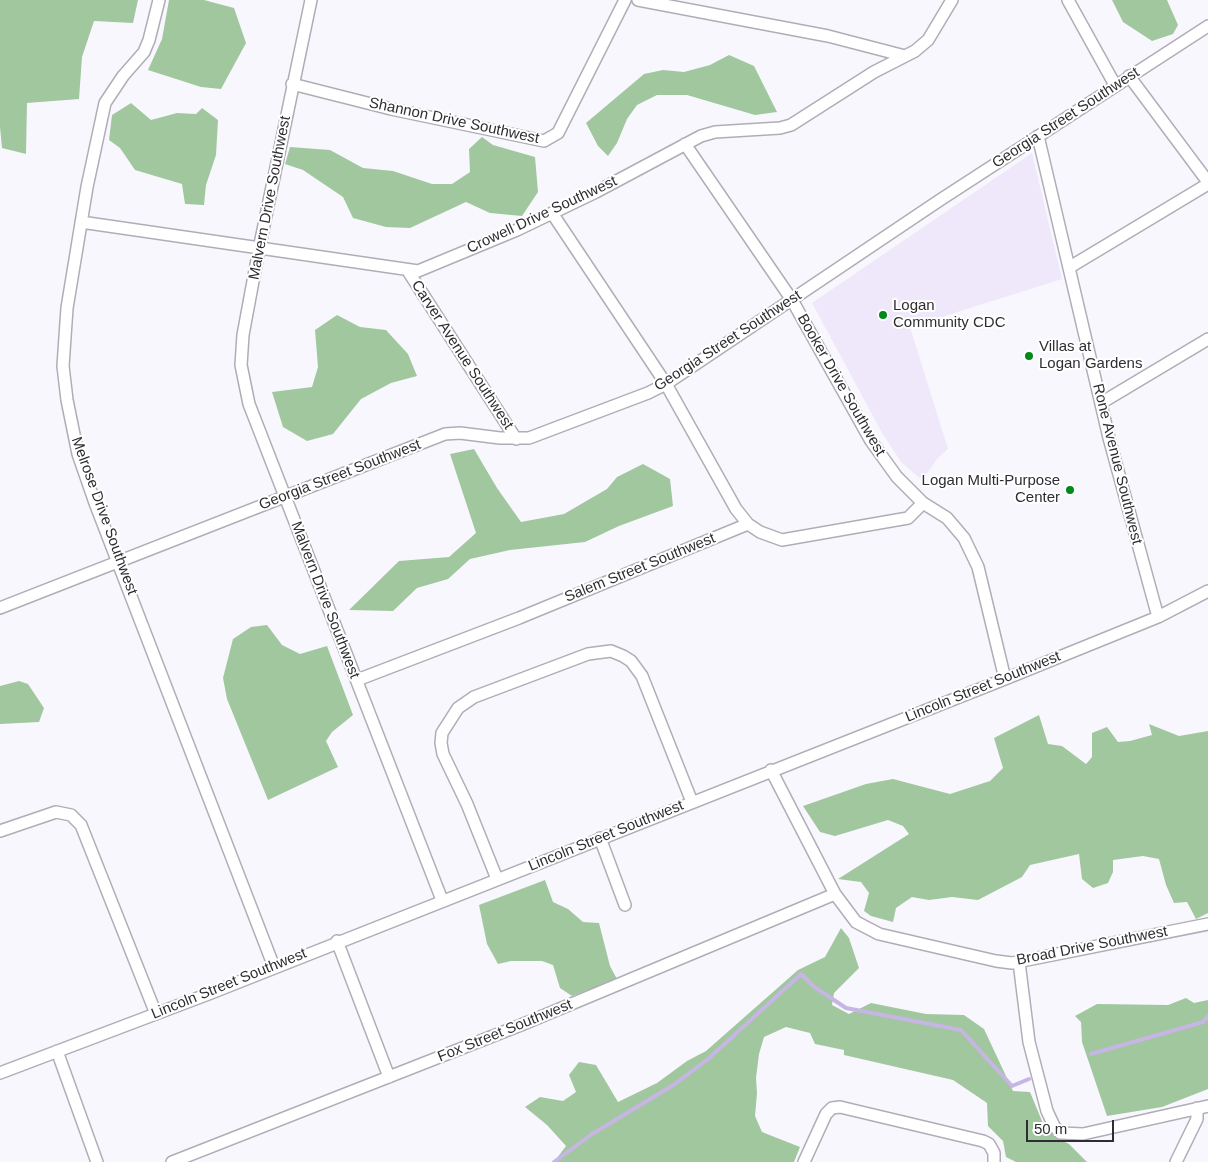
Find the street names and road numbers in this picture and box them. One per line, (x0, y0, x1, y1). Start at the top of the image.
street label: Georgia Street Southwest (989, 64, 1143, 172)
street label: Shannon Drive Southwest (367, 94, 541, 148)
street label: Malvern Drive Southwest (245, 114, 295, 282)
street label: Crowell Drive Southwest (464, 172, 620, 258)
street label: Carver Avenue Southwest (407, 277, 517, 433)
street label: Georgia Street Southwest (651, 287, 805, 395)
street label: Booker Drive Southwest (793, 311, 889, 459)
street label: Rone Avenue Southwest (1088, 382, 1146, 546)
street label: Melrose Drive Southwest (67, 435, 141, 597)
street label: Georgia Street Southwest (257, 436, 423, 514)
street label: Malvern Drive Southwest (287, 519, 363, 681)
street label: Salem Street Southwest (562, 530, 718, 606)
street label: Lincoln Street Southwest (903, 648, 1063, 726)
street label: Lincoln Street Southwest (526, 797, 686, 875)
street label: Broad Drive Southwest (1015, 923, 1169, 969)
street label: Lincoln Street Southwest (149, 945, 309, 1023)
street label: Fox Street Southwest (435, 996, 575, 1066)

